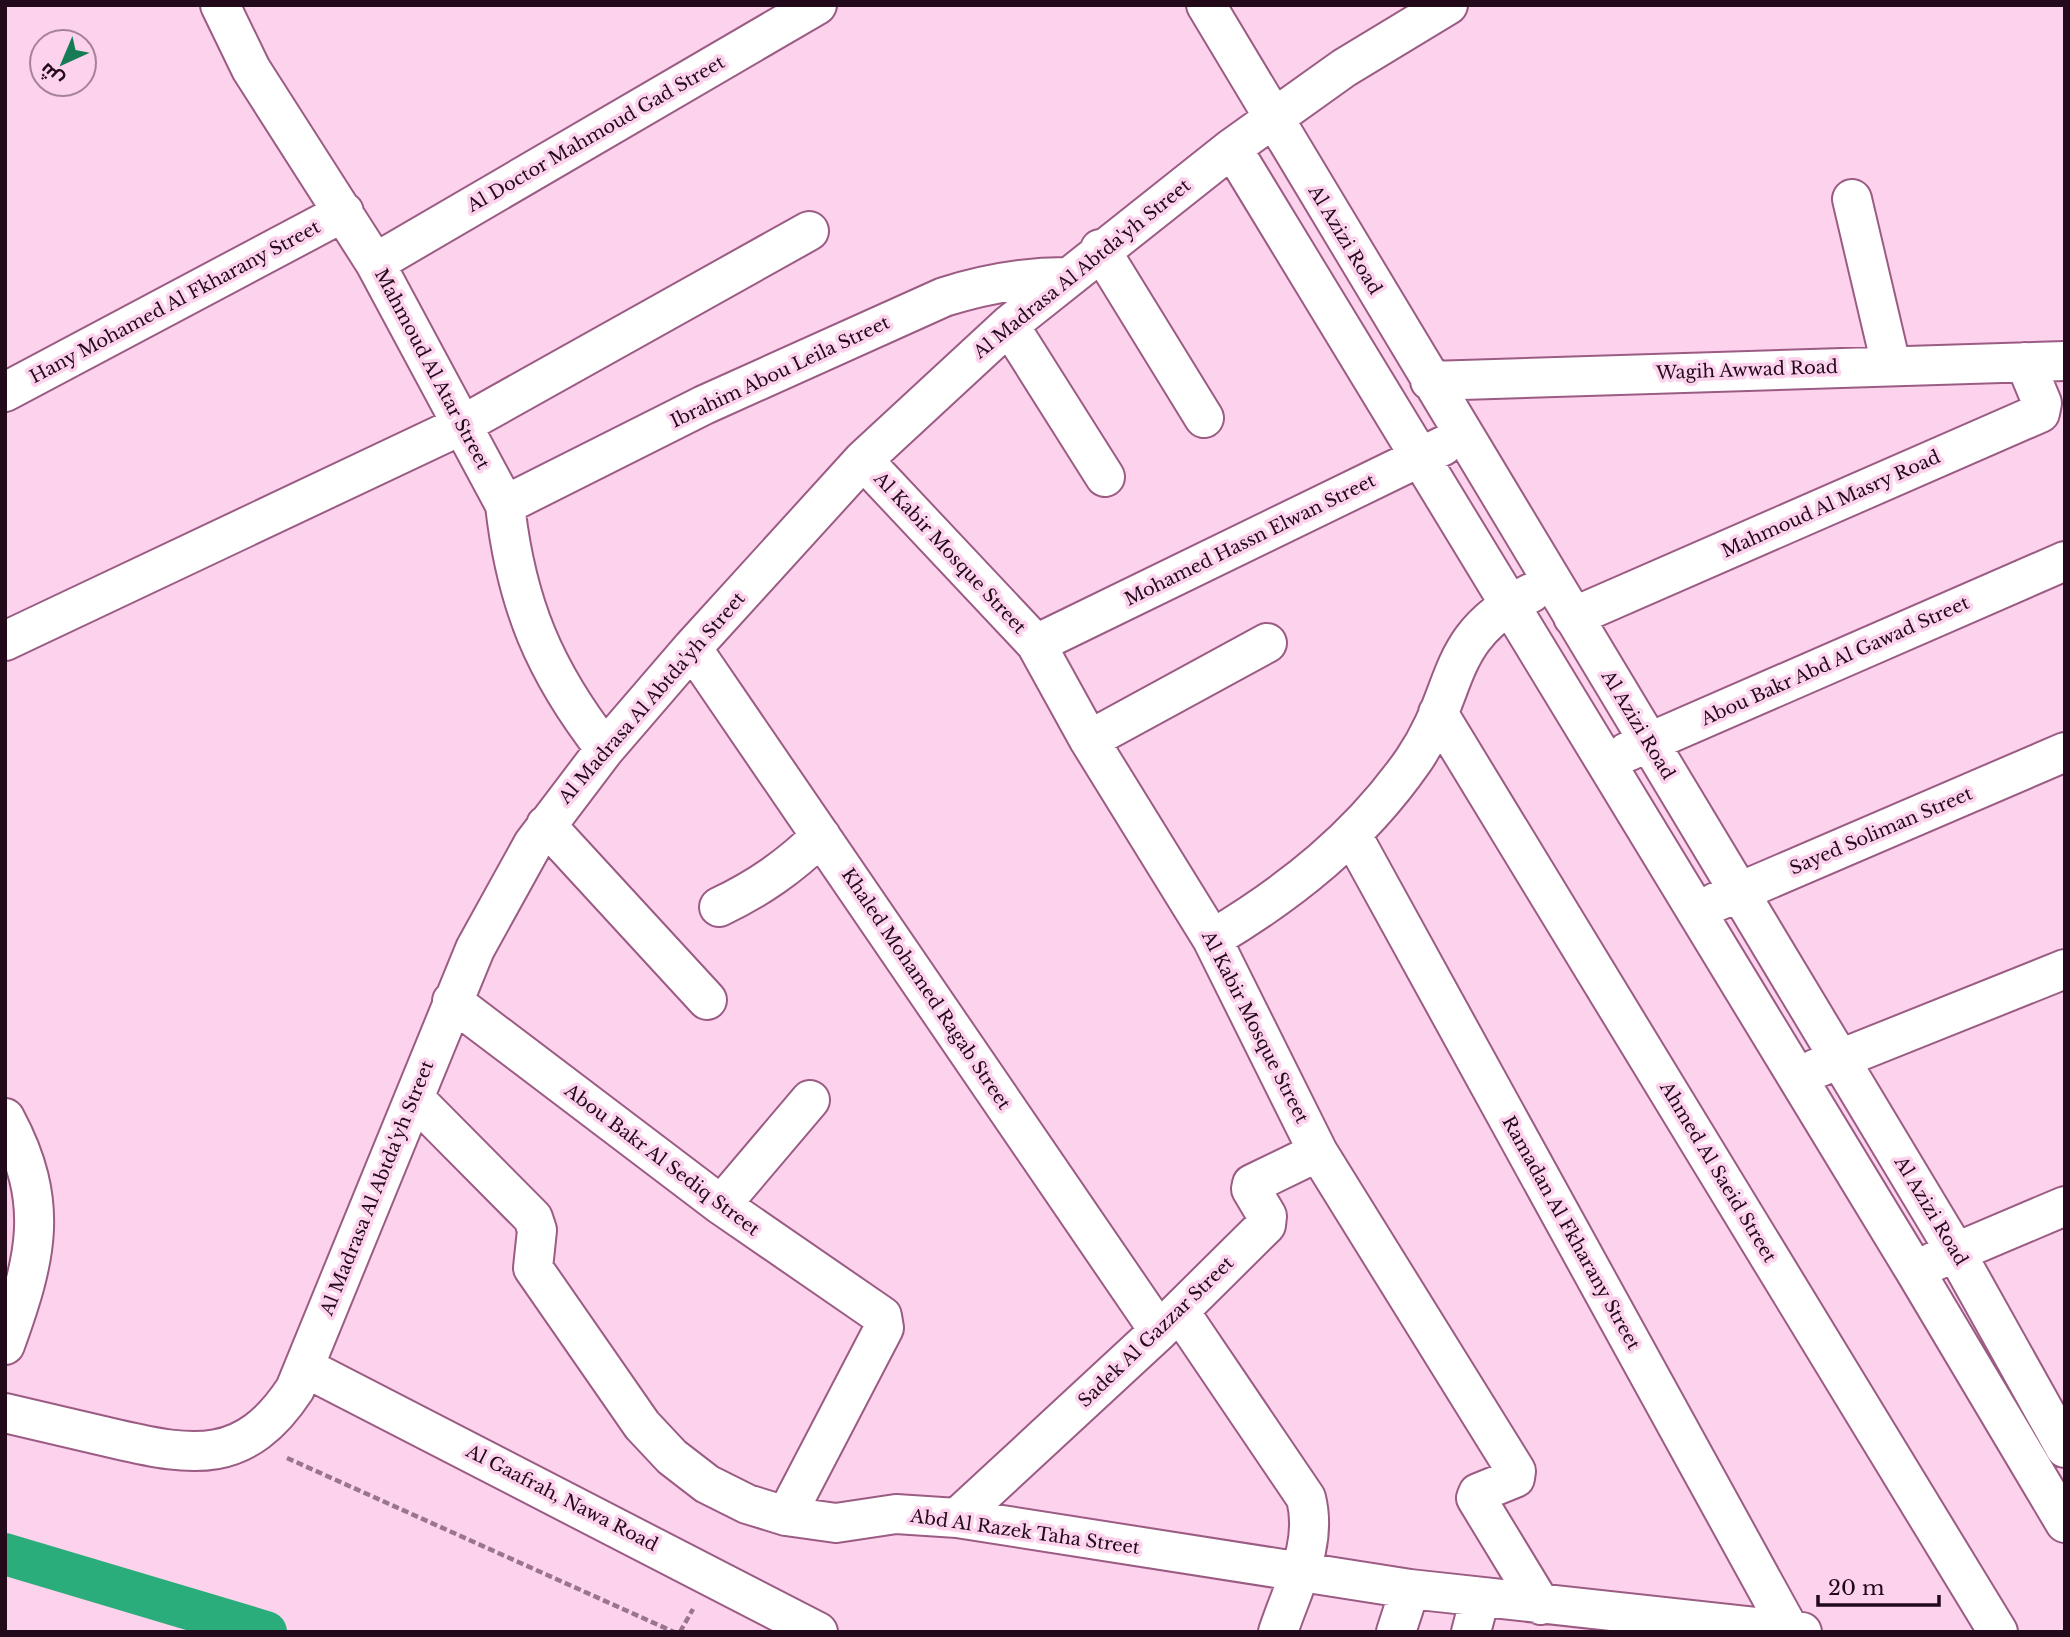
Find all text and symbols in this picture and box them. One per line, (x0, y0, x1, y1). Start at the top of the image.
north arrow (28, 28, 98, 98)
street label: Al Doctor Mahmoud Gad Street (462, 51, 729, 217)
text: ش (35, 58, 68, 92)
street label: Al Madrasa Al Abtda'yh Street (968, 174, 1195, 364)
street label: Al Azizi Road (1303, 181, 1386, 299)
street label: Hany Mohamed Al Fkharany Street (26, 216, 324, 388)
street label: Mahmoud Al Atar Street (370, 265, 494, 473)
street label: Ibrahim Abou Leila Street (667, 311, 893, 433)
street label: Wagih Awwad Road (1655, 356, 1838, 384)
street label: Mahmoud Al Masry Road (1718, 446, 1944, 562)
street label: Al Kabir Mosque Street (869, 467, 1031, 638)
street label: Mohamed Hassn Elwan Street (1121, 469, 1379, 610)
street label: Al Madrasa Al Abtda'yh Street (554, 588, 750, 809)
street label: Abou Bakr Abd Al Gawad Street (1697, 592, 1973, 731)
street label: Al Azizi Road (1596, 666, 1679, 784)
street label: Sayed Soliman Street (1786, 782, 1976, 879)
street label: Khaled Mohamed Ragab Street (837, 864, 1015, 1114)
street label: Al Kabir Mosque Street (1196, 926, 1313, 1127)
street label: Al Madrasa Al Abtda'yh Street (315, 1057, 438, 1320)
street label: Ahmed Al Saeid Street (1655, 1077, 1781, 1267)
street label: Abou Bakr Al Sediq Street (559, 1079, 764, 1241)
street label: Ramadan Al Fkharany Street (1497, 1112, 1645, 1354)
street label: Al Azizi Road (1889, 1152, 1972, 1270)
street label: Sadek Al Gazzar Street (1074, 1252, 1238, 1412)
street label: Al Gaafrah, Nawa Road (462, 1440, 662, 1556)
street label: Abd Al Razek Taha Street (908, 1505, 1141, 1559)
scale bar (1818, 1564, 1939, 1608)
text: 20 m (1828, 1575, 1885, 1601)

